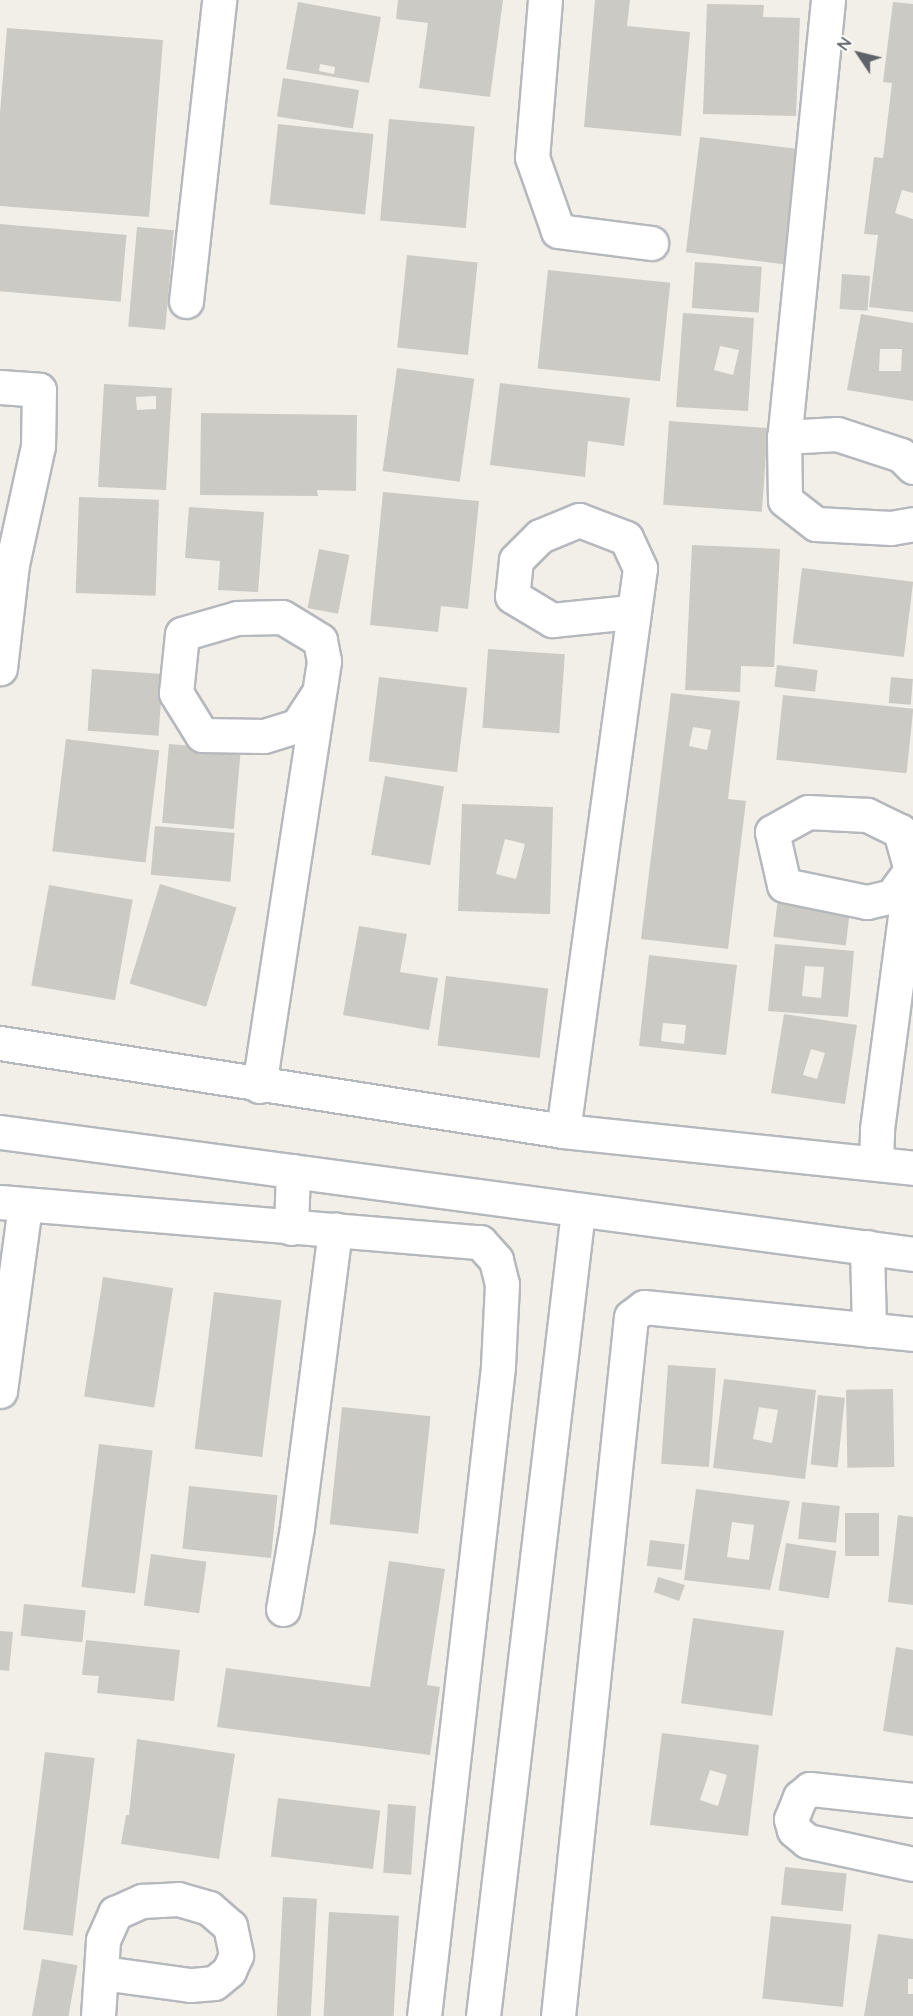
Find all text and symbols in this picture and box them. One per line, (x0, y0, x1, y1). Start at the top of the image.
north arrow (829, 24, 889, 84)
text: N (833, 33, 856, 54)

